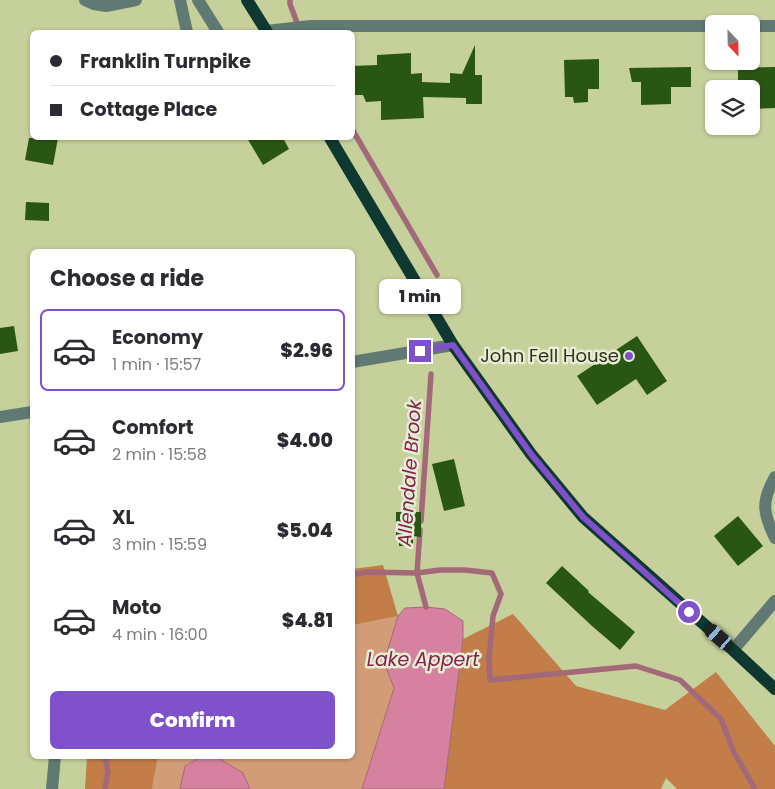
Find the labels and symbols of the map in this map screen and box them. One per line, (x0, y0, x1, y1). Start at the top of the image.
north arrow (705, 15, 760, 70)
callout: 1 min (379, 278, 461, 314)
route end (409, 340, 431, 362)
place label: John Fell House (480, 343, 619, 368)
marker: John Fell House (623, 350, 635, 362)
water label: Allendale Brook (391, 398, 428, 548)
route start (678, 601, 700, 623)
car (702, 621, 735, 653)
water label: Lake Appert (367, 646, 480, 673)

